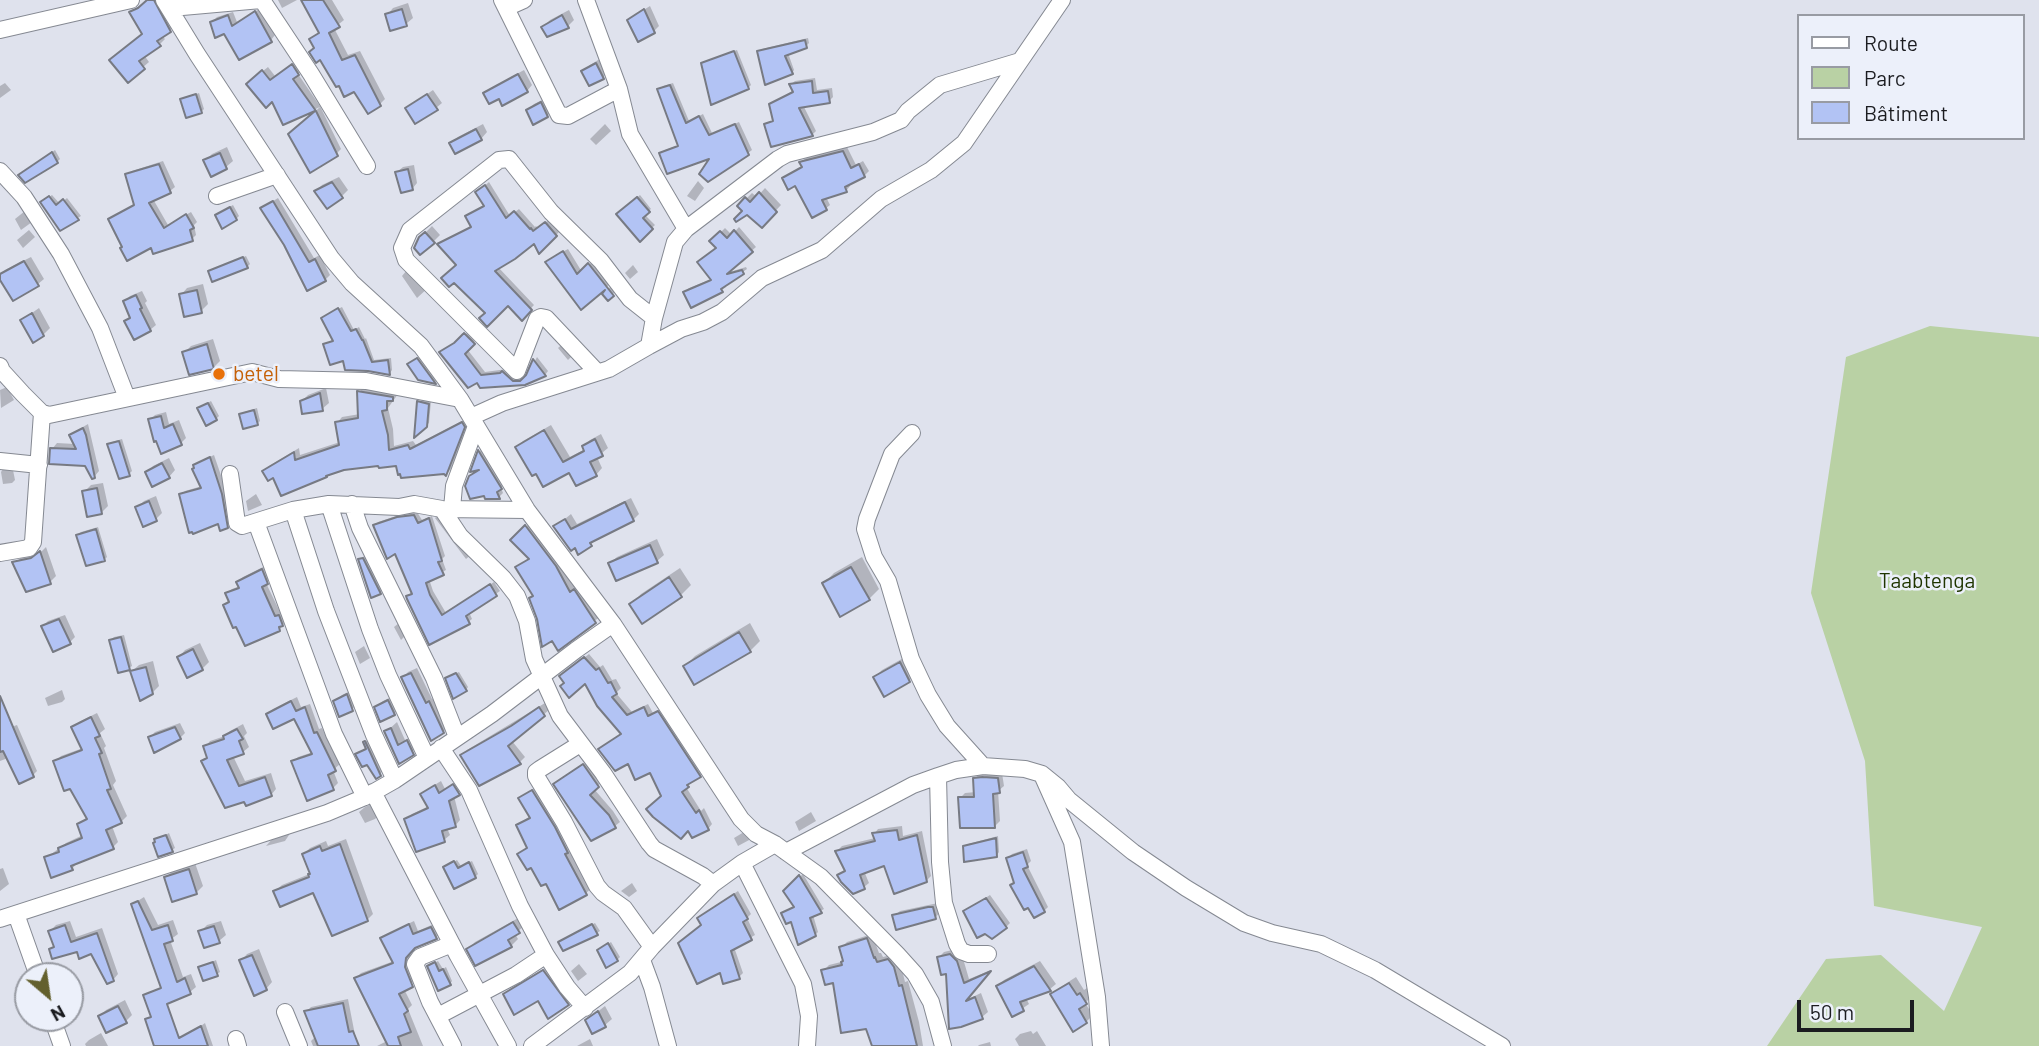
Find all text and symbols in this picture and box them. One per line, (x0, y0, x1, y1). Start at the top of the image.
legend (1798, 14, 2025, 140)
text: Route (1864, 30, 1918, 55)
text: Parc (1864, 65, 1906, 90)
text: Bâtiment (1864, 100, 1948, 125)
place label: betel (233, 361, 279, 387)
marker: betel (211, 366, 227, 382)
park label: Taabtenga (1879, 568, 1975, 594)
north arrow (14, 962, 84, 1032)
scale bar (1801, 986, 1918, 1030)
text: 50 m (1810, 999, 1854, 1024)
text: N (47, 1001, 70, 1027)

